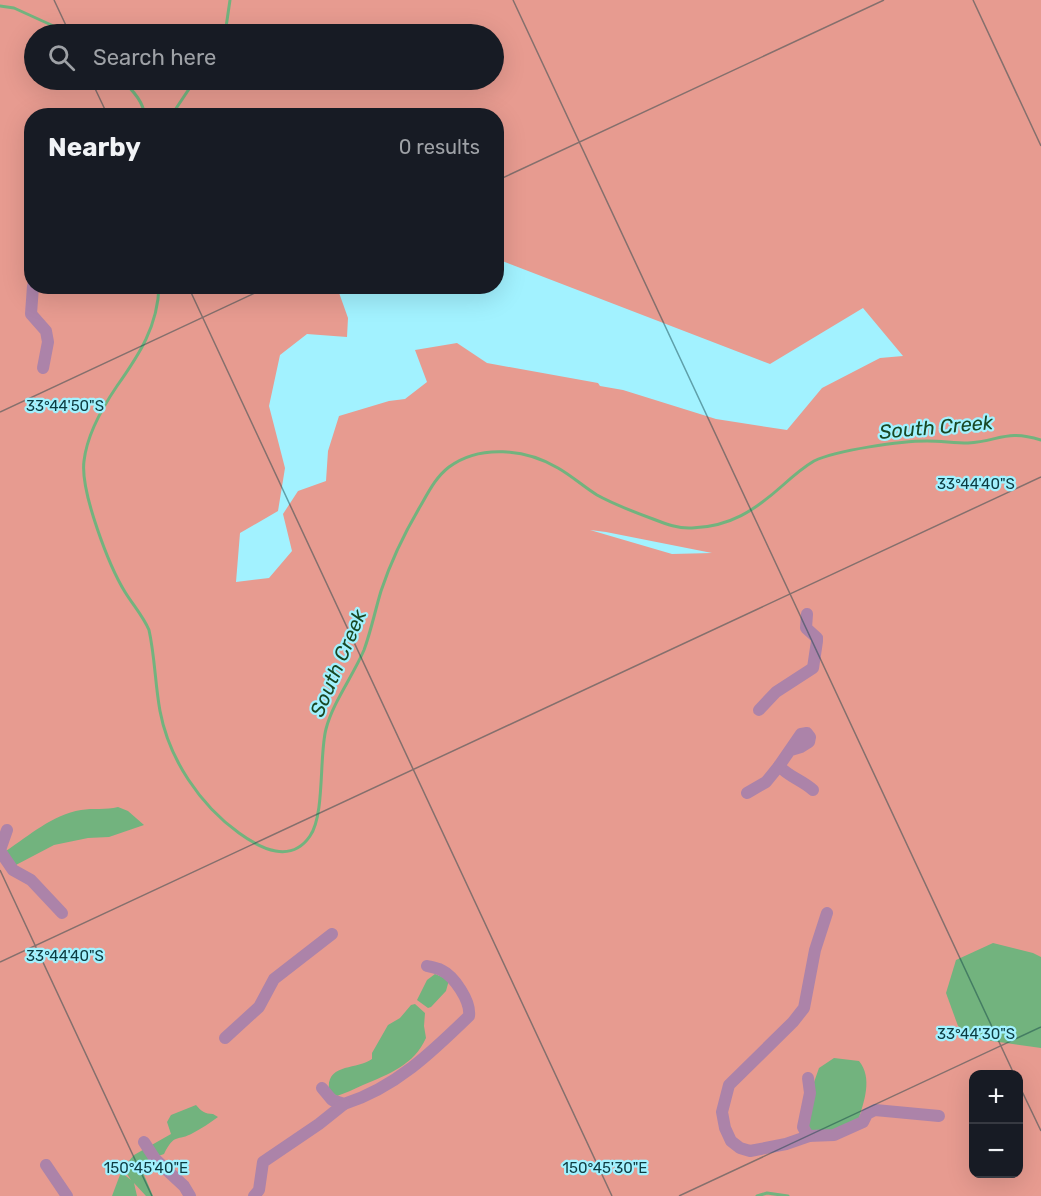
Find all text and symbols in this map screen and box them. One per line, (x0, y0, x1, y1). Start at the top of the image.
search box (24, 24, 504, 90)
icon: search (45, 41, 78, 74)
text: Search here (93, 44, 216, 71)
text: Nearby (48, 132, 141, 163)
text: 0 results (399, 135, 480, 159)
text: 33°44'50"S (26, 397, 104, 415)
water label: South Creek (878, 410, 995, 444)
text: 33°44'40"S (937, 475, 1015, 493)
water label: South Creek (305, 605, 372, 720)
text: 33°44'40"S (26, 947, 104, 965)
text: 33°44'30"S (937, 1025, 1015, 1043)
map controls (969, 1070, 1023, 1178)
button: + (969, 1070, 1023, 1124)
button: − (969, 1124, 1023, 1178)
text: 150°45'40"E (104, 1159, 188, 1177)
text: 150°45'30"E (563, 1159, 647, 1177)

